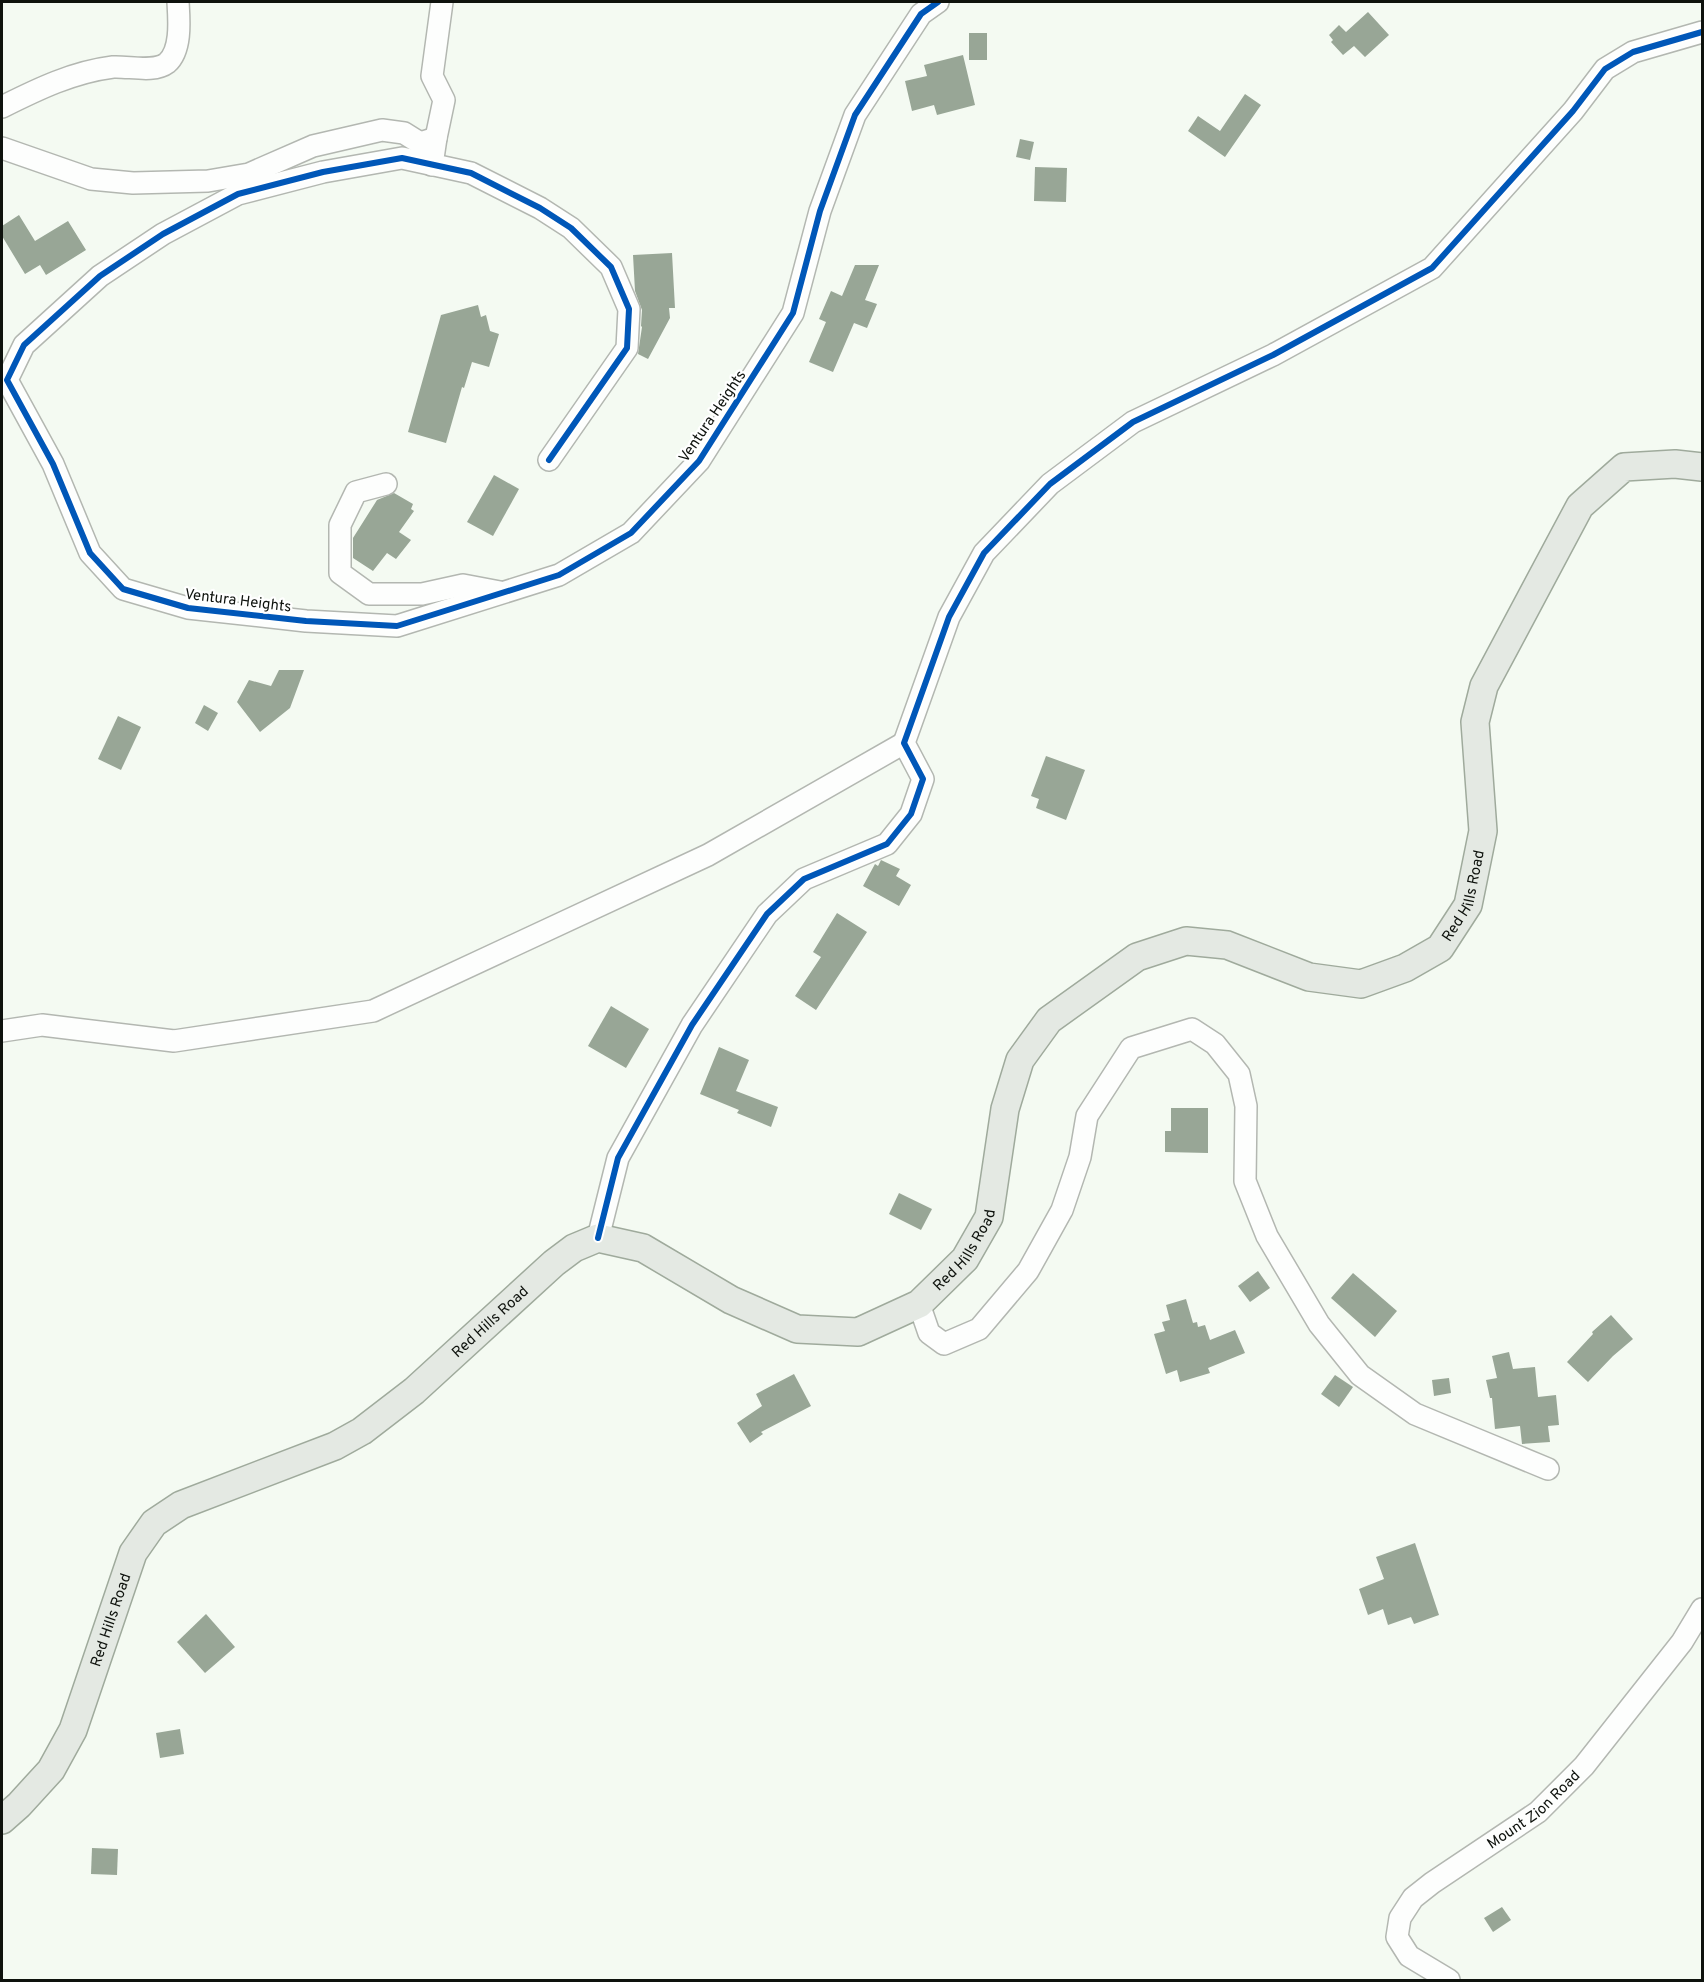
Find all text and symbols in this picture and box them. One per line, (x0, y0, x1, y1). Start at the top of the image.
street label: Ventura Heights (675, 367, 751, 467)
street label: Ventura Heights (183, 586, 292, 617)
street label: Red Hills Road (1439, 849, 1490, 946)
street label: Red Hills Road (930, 1208, 1001, 1296)
street label: Red Hills Road (449, 1283, 533, 1363)
street label: Red Hills Road (87, 1571, 136, 1670)
street label: Mount Zion Road (1484, 1767, 1585, 1854)

